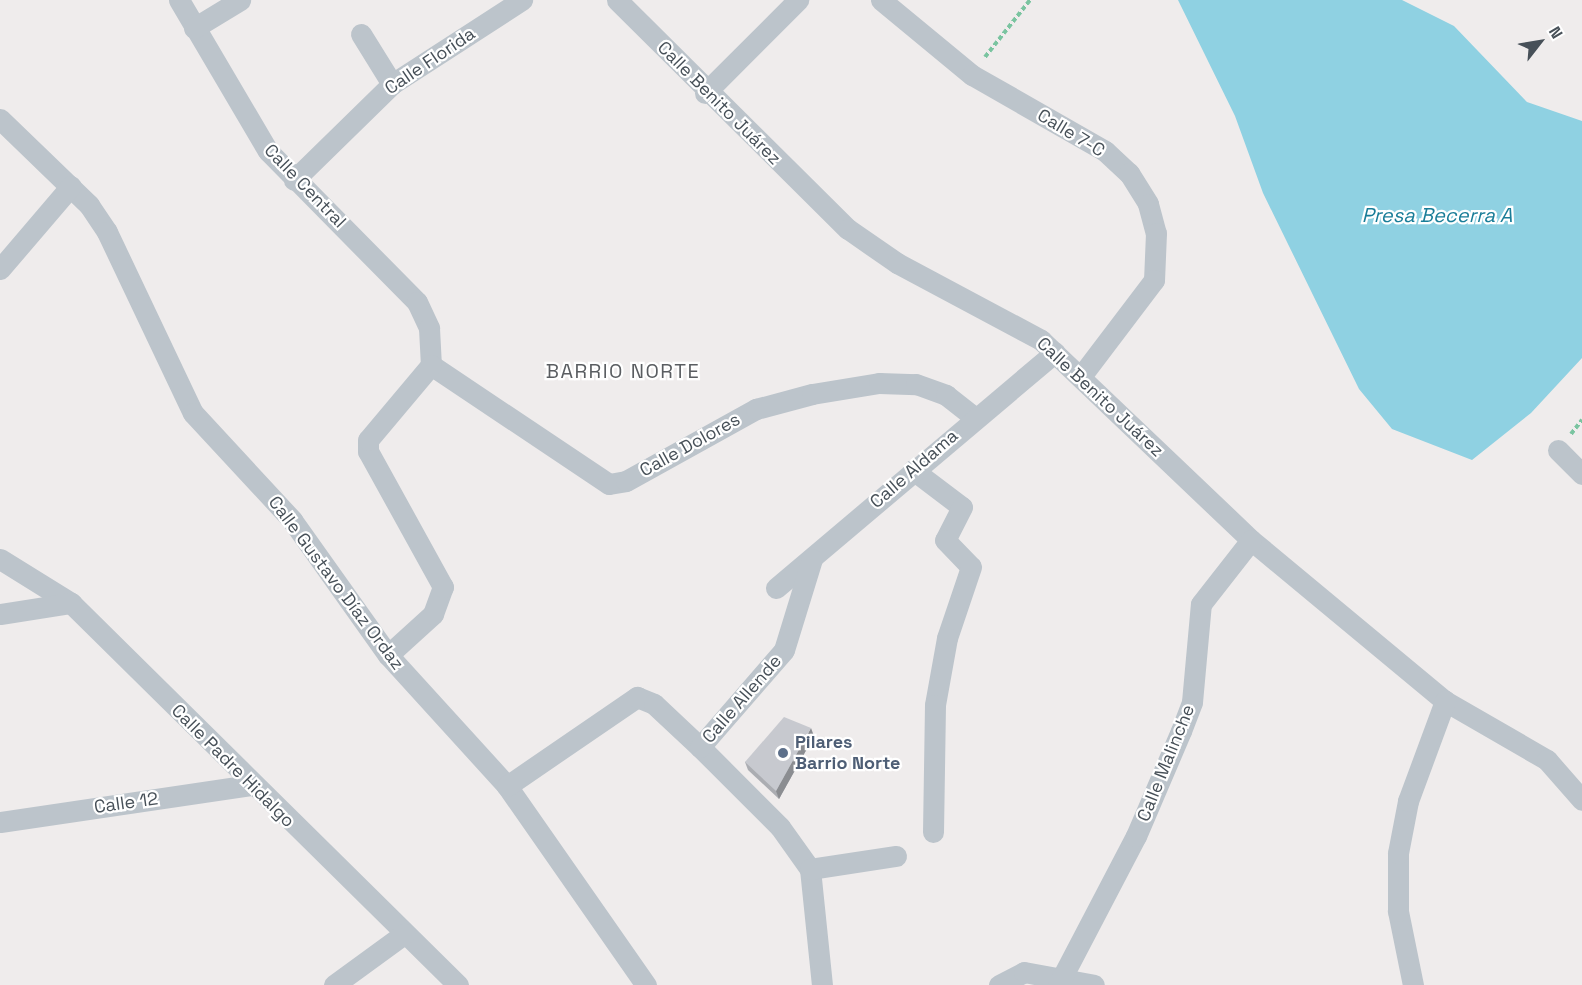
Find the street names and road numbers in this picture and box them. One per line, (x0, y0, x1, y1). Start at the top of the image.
street label: Calle Florida (381, 23, 479, 99)
street label: Calle Benito Juárez (653, 37, 785, 169)
street label: Calle 7-C (1033, 104, 1109, 162)
street label: Calle Central (260, 139, 350, 233)
street label: Calle Benito Juárez (1032, 333, 1168, 461)
street label: Calle Dolores (636, 409, 744, 481)
street label: Calle Aldama (866, 425, 962, 513)
street label: Calle Gustavo Díaz Ordaz (264, 492, 408, 674)
street label: Calle Allende (698, 650, 786, 748)
street label: Calle Padre Hidalgo (167, 700, 299, 832)
street label: Calle Malinche (1133, 701, 1199, 825)
street label: Calle 12 (93, 788, 159, 818)

